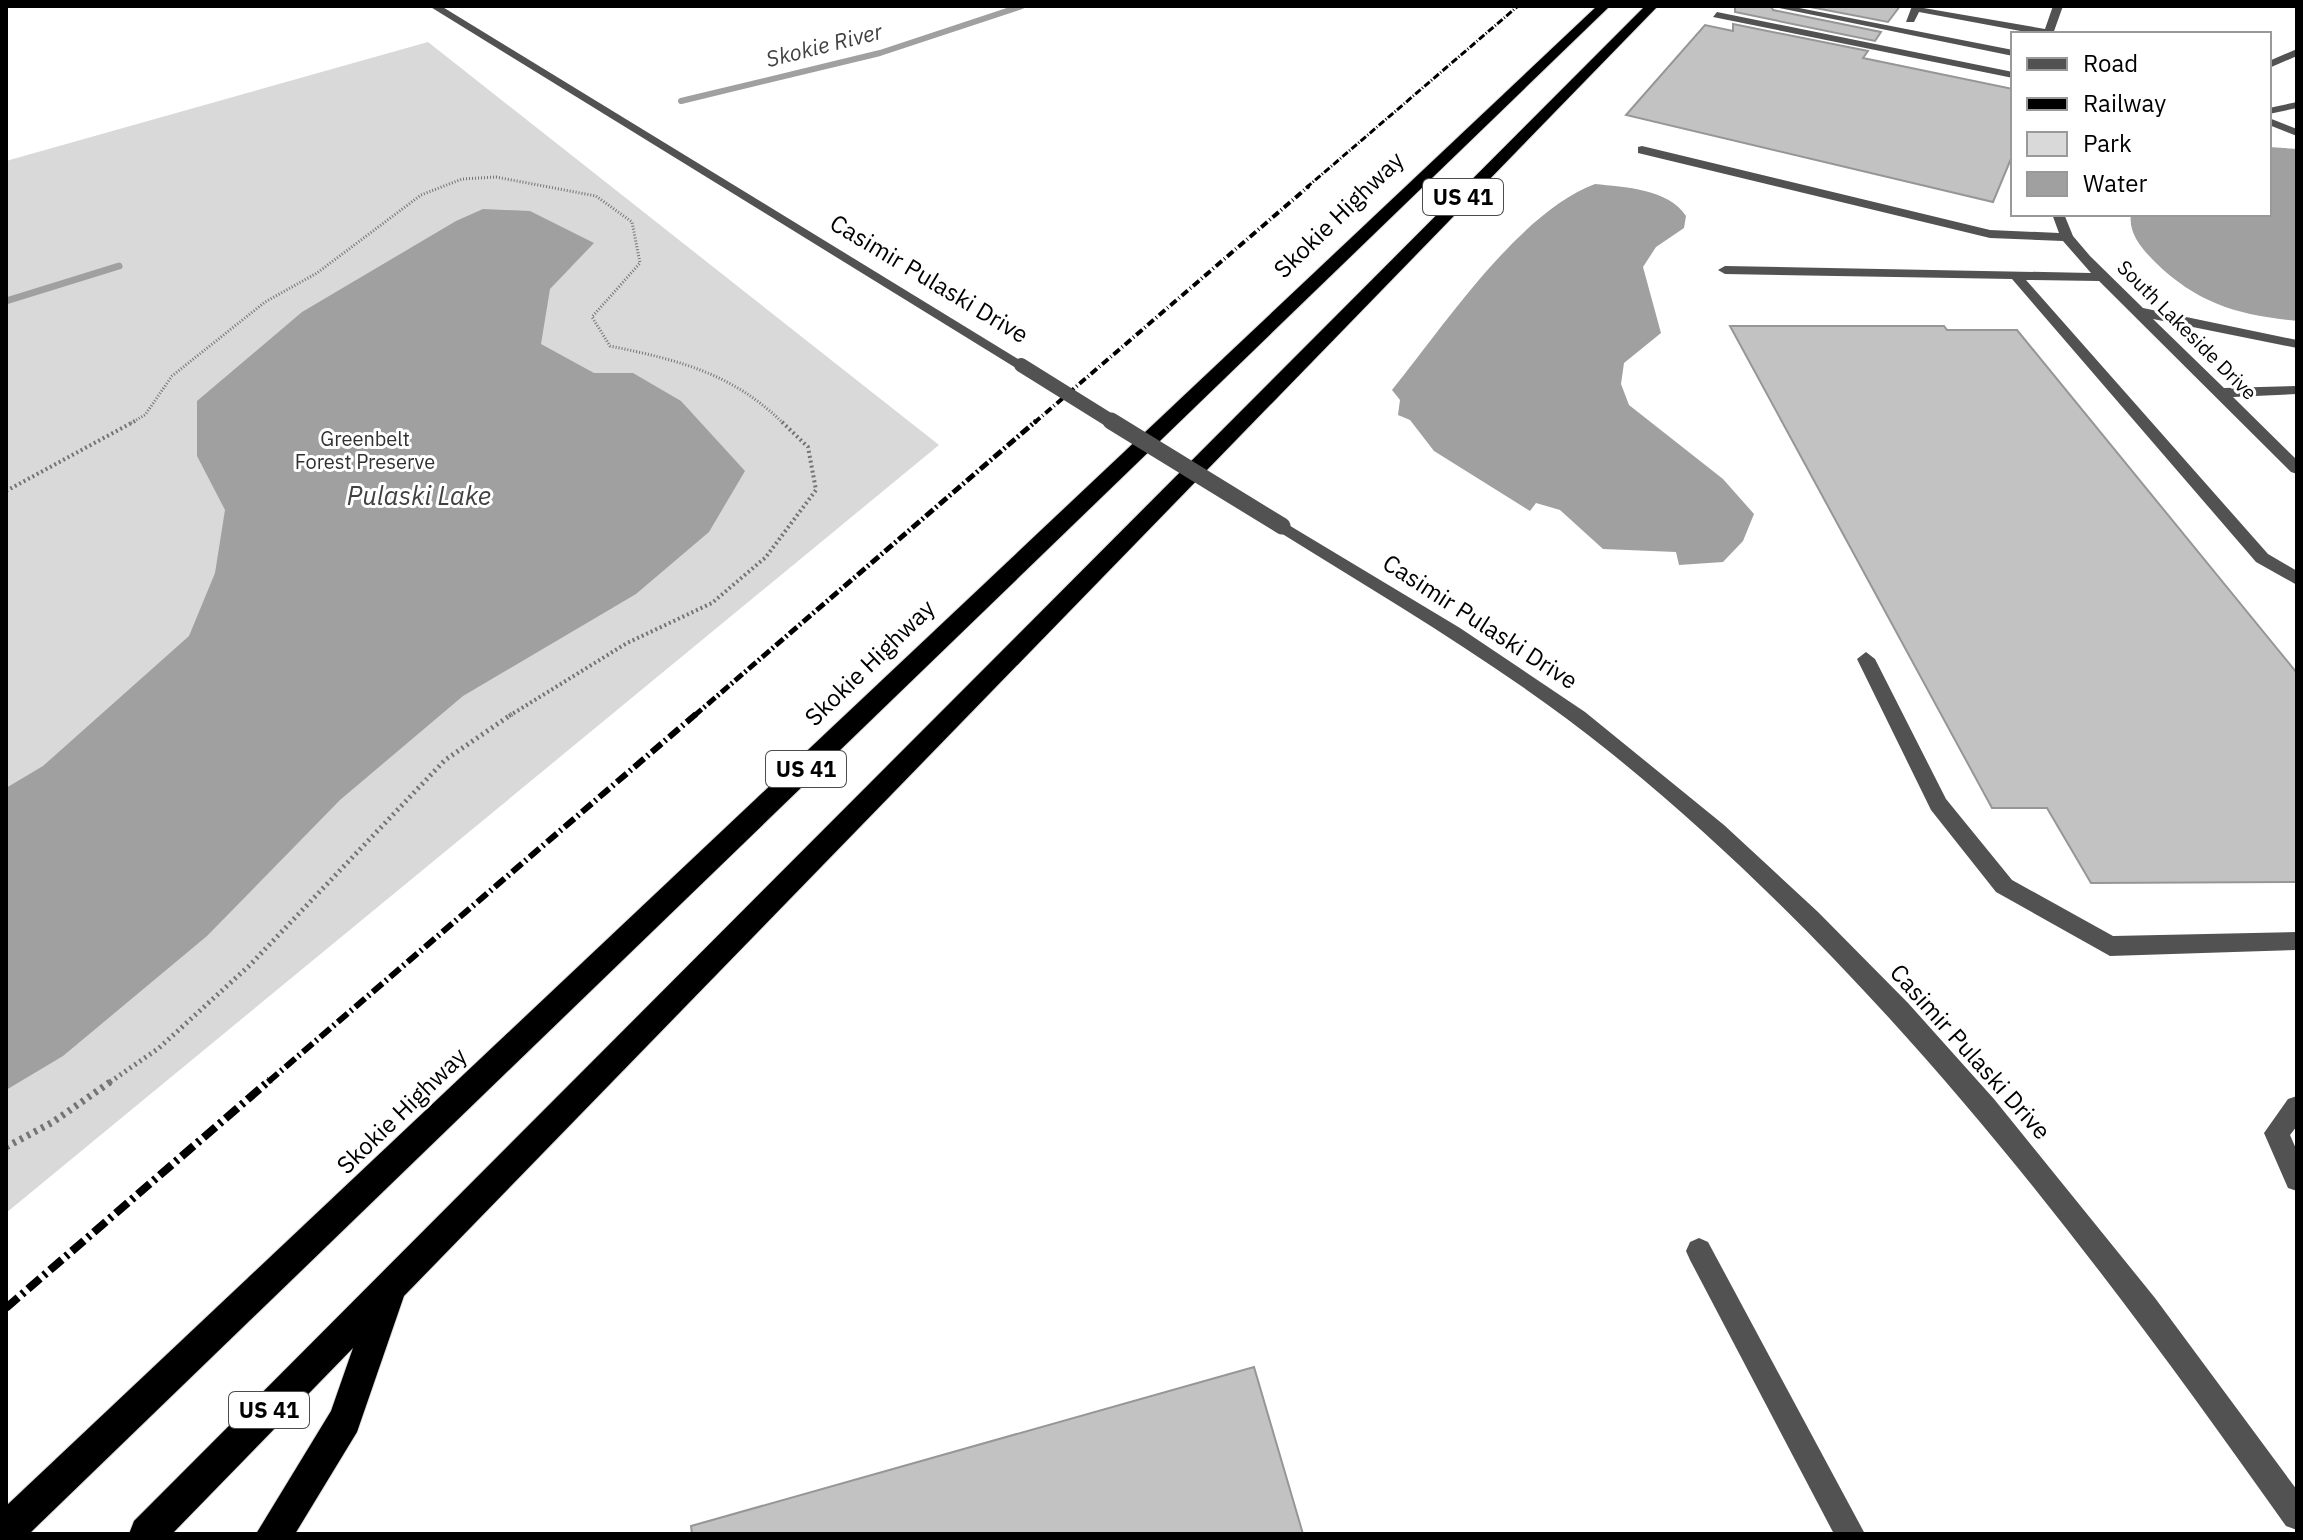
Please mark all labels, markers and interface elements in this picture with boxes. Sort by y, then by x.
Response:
water label: Skokie River [763,16,886,73]
legend [2011,32,2271,216]
text: Road [2083,47,2138,79]
text: Railway [2083,87,2166,119]
text: Park [2083,127,2132,159]
street label: Skokie Highway [1266,144,1410,285]
text: Water [2083,167,2147,199]
road number: US 41 [1423,179,1503,215]
street label: Casimir Pulaski Drive [824,206,1035,350]
street label: South Lakeside Drive [2111,254,2263,406]
park label: Greenbelt Forest Preserve [295,425,435,475]
water label: Pulaski Lake [347,478,491,512]
street label: Casimir Pulaski Drive [1377,546,1584,696]
street label: Skokie Highway [797,592,941,733]
road number: US 41 [766,751,846,787]
street label: Casimir Pulaski Drive [1883,957,2058,1146]
street label: Skokie Highway [329,1040,473,1181]
road number: US 41 [229,1392,309,1428]

